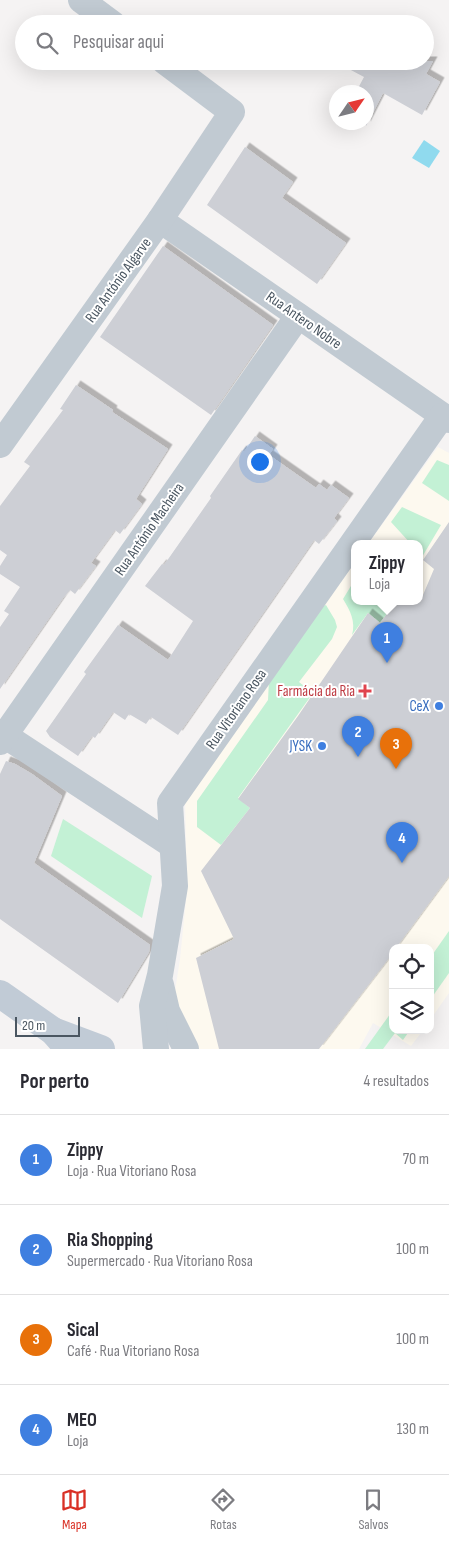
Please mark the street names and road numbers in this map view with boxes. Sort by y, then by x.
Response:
street label: Rua António Algarve [81,234,156,326]
street label: Rua Antero Nobre [262,287,345,353]
street label: Rua António Macheira [110,479,189,579]
street label: Rua Vitoriano Rosa [202,665,271,753]

